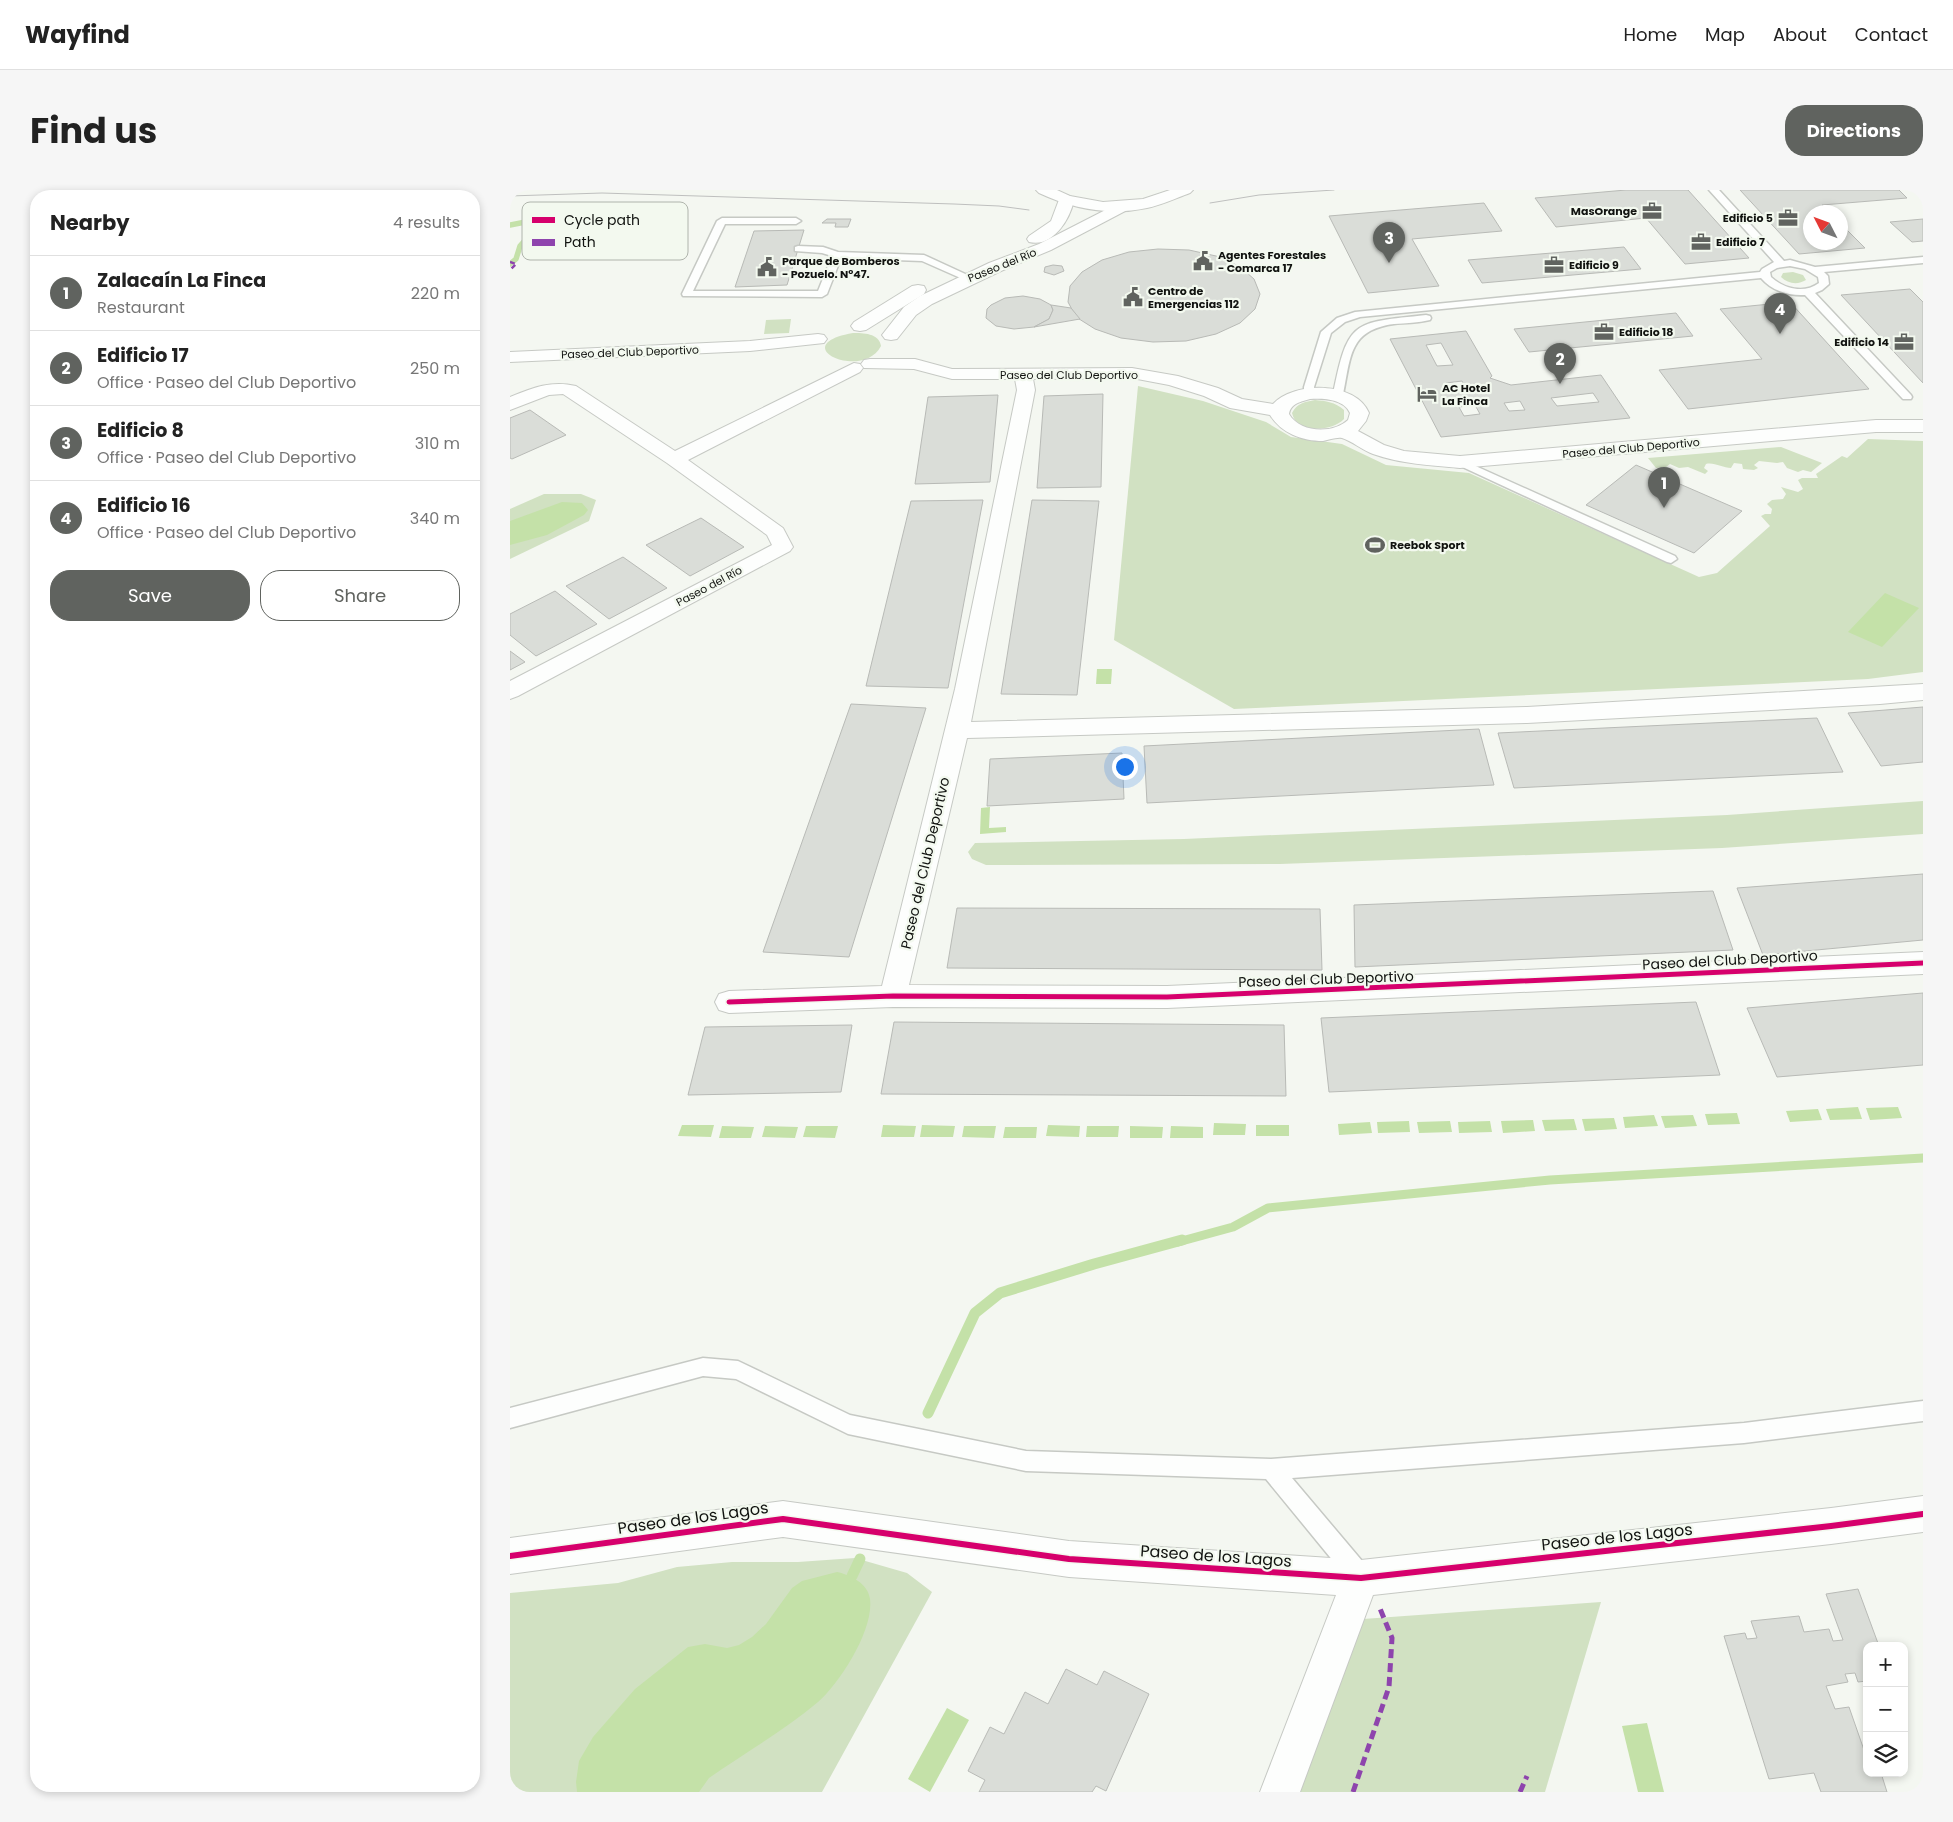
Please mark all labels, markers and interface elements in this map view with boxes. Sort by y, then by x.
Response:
text: Wayfind [25,18,130,51]
text: Home [1623,22,1677,47]
text: Map [1705,22,1745,47]
text: About [1773,22,1827,47]
text: Contact [1855,22,1928,47]
button: Directions [1785,105,1923,156]
text: Find us [30,106,157,155]
office icon: MasOrange [1641,200,1663,222]
legend [522,202,688,260]
place label: MasOrange [1571,203,1637,219]
north arrow [1803,205,1848,250]
office icon: Edificio 5 [1777,207,1799,229]
text: Nearby [50,208,130,237]
text: Cycle path [564,210,640,230]
place label: Edificio 5 [1723,210,1773,226]
text: 4 results [393,211,460,234]
pin: 3 [1373,222,1405,263]
office icon: Edificio 7 [1690,231,1712,253]
text: Path [564,232,596,252]
place label: Edificio 7 [1716,234,1765,250]
street label: Paseo del Río [965,244,1039,286]
place label: Agentes Forestales - Comarca 17 [1218,247,1326,276]
public building icon: Agentes Forestales - Comarca 17 [1192,250,1214,272]
place label: Parque de Bomberos - Pozuelo. Nº47. [782,253,900,282]
office icon: Edificio 9 [1543,254,1565,276]
public building icon: Parque de Bomberos - Pozuelo. Nº47. [756,256,778,278]
place label: Edificio 9 [1569,257,1619,273]
text: Zalacaín La Finca [97,267,266,294]
text: 1 [63,282,69,305]
text: 220 m [411,282,460,305]
place label: Centro de Emergencias 112 [1148,283,1239,312]
public building icon: Centro de Emergencias 112 [1122,286,1144,308]
pin: 4 [1764,293,1796,334]
text: Restaurant [97,296,185,319]
office icon: Edificio 18 [1593,321,1615,343]
place label: Edificio 18 [1619,324,1673,340]
office icon: Edificio 14 [1893,331,1915,353]
place label: Edificio 14 [1834,334,1890,350]
text: Edificio 17 [97,342,189,369]
street label: Paseo del Club Deportivo [561,342,699,362]
pin: 2 [1544,343,1576,384]
text: 2 [61,357,71,380]
text: 250 m [410,357,460,380]
street label: Paseo del Club Deportivo [1000,367,1138,383]
text: Office · Paseo del Club Deportivo [97,371,356,394]
place label: AC Hotel La Finca [1442,380,1490,409]
hotel icon: AC Hotel La Finca [1416,383,1438,405]
text: Edificio 8 [97,417,184,444]
text: 3 [61,432,71,455]
text: 310 m [415,432,460,455]
street label: Paseo del Club Deportivo [1562,434,1700,462]
text: Office · Paseo del Club Deportivo [97,446,356,469]
pin: 1 [1648,467,1680,508]
text: Edificio 16 [97,492,191,519]
text: 4 [61,507,71,530]
text: 340 m [410,507,460,530]
text: Office · Paseo del Club Deportivo [97,521,356,544]
sports icon: Reebok Sport [1364,534,1386,556]
place label: Reebok Sport [1390,537,1465,553]
street label: Paseo del Río [673,562,745,610]
button: Save [50,570,250,621]
button: Share [260,570,460,621]
your location [1112,754,1138,780]
street label: Paseo del Club Deportivo [896,775,954,951]
street label: Paseo del Club Deportivo [1642,945,1818,975]
street label: Paseo del Club Deportivo [1238,966,1414,992]
street label: Paseo de los Lagos [616,1496,770,1540]
street label: Paseo de los Lagos [1540,1518,1694,1556]
street label: Paseo de los Lagos [1139,1539,1293,1573]
map controls [1863,1642,1908,1777]
button: + [1863,1642,1908,1687]
button: − [1863,1687,1908,1732]
button: layers [1863,1732,1908,1777]

